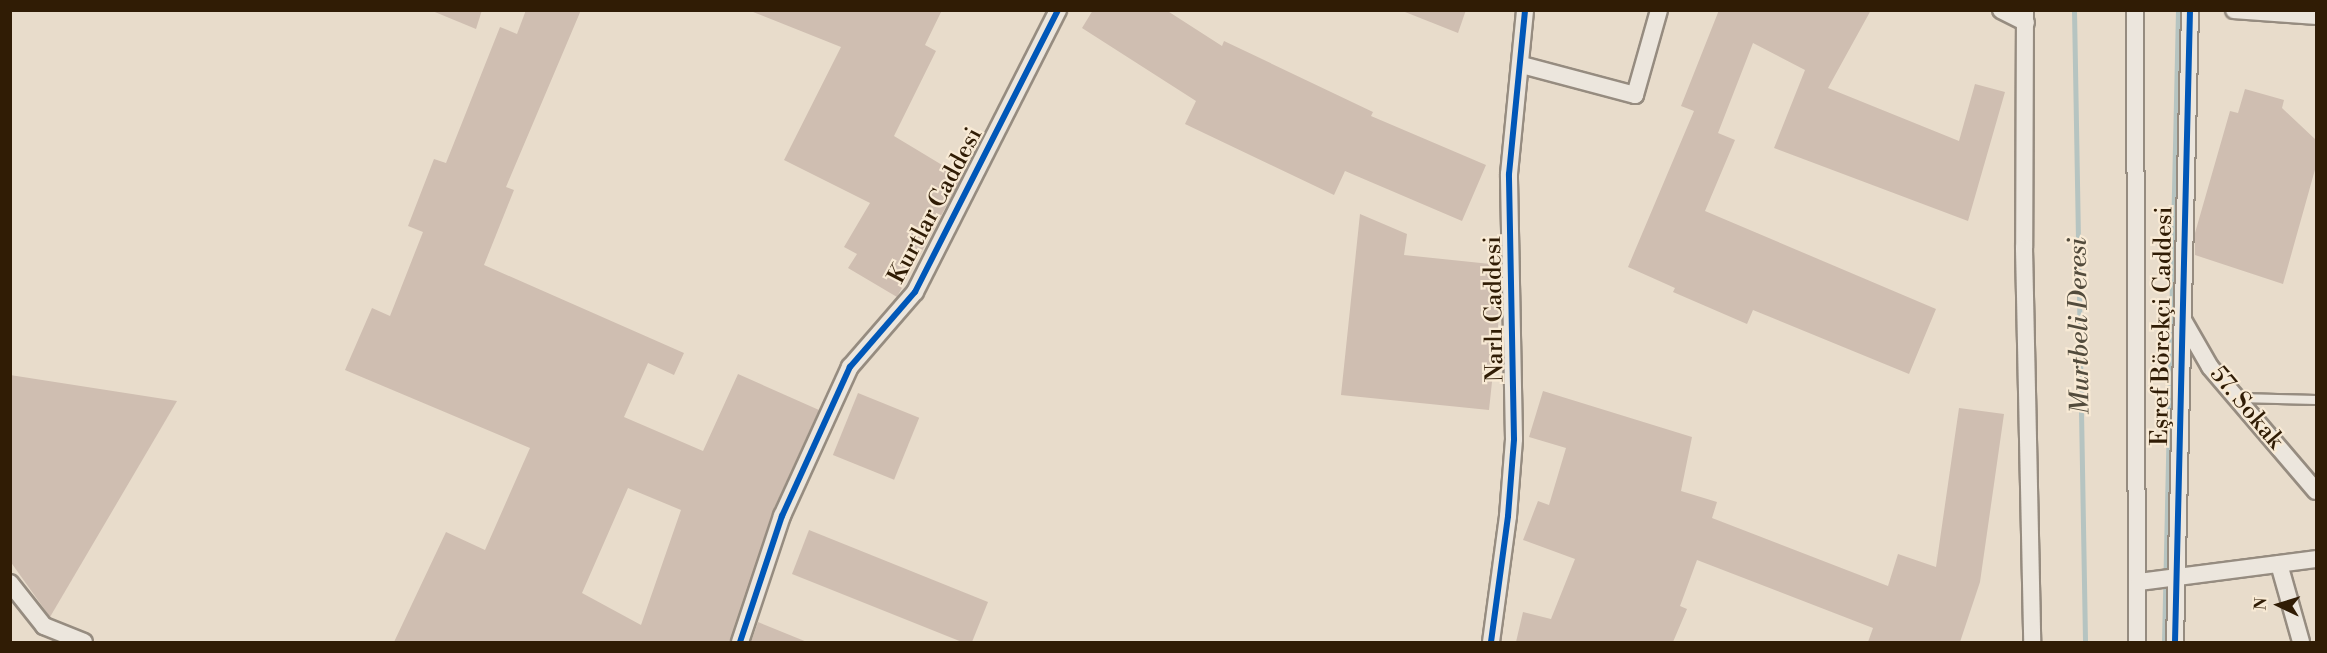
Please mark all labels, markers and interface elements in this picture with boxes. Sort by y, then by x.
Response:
street label: Kurtlar Caddesi [883,123,989,289]
street label: Eşref Börekçi Caddesi [2147,206,2179,446]
street label: Narlı Caddesi [1479,236,1511,382]
water label: Murtbeli Deresi [2063,237,2097,415]
street label: 57. Sokak [2203,361,2289,455]
north arrow [2249,575,2309,635]
text: N [2251,597,2271,611]

